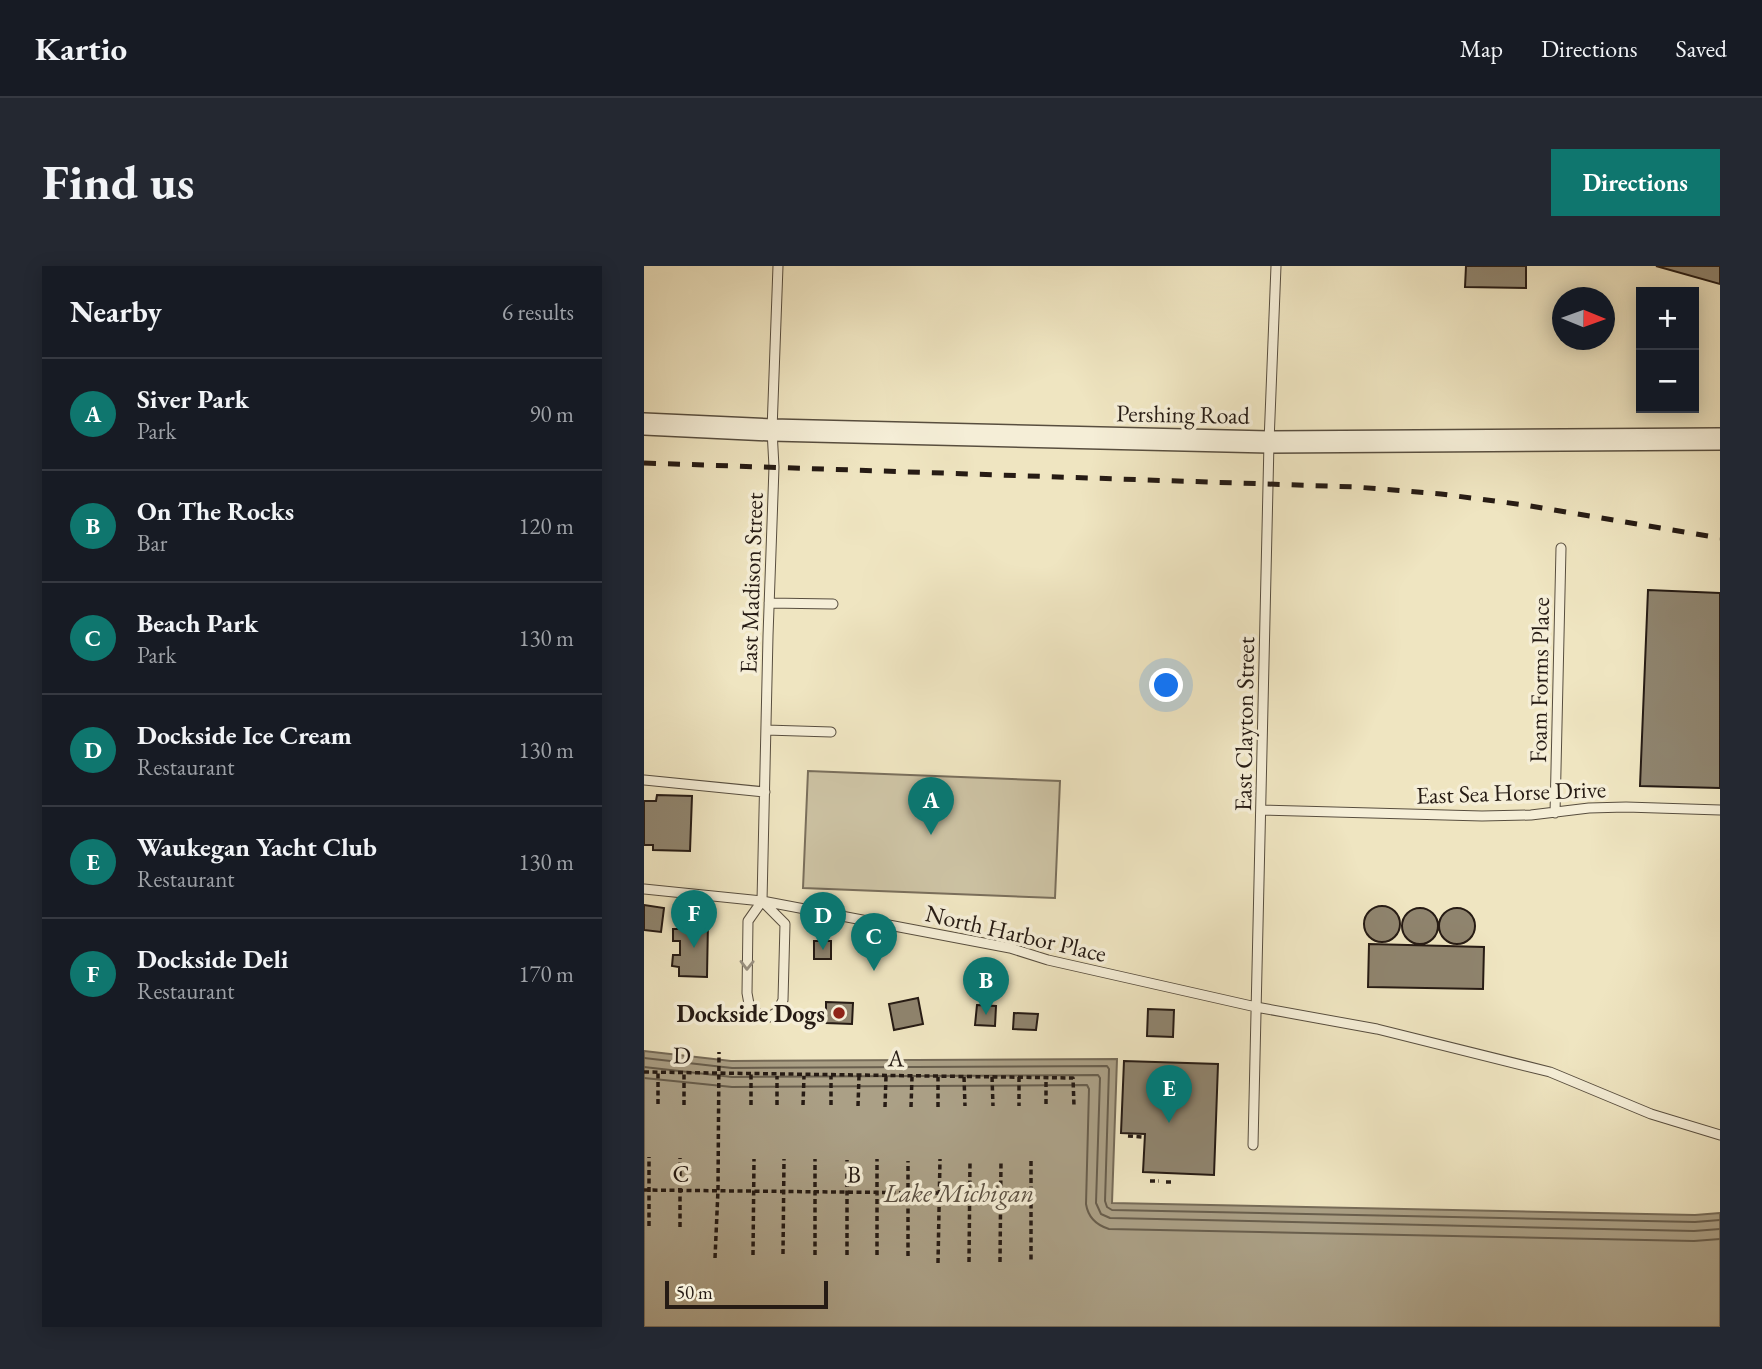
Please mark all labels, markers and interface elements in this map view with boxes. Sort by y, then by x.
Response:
text: Kartio [35,27,127,70]
text: Map [1460,33,1503,64]
text: Directions [1541,33,1638,64]
text: Saved [1676,33,1727,64]
button: Directions [1551,149,1720,216]
text: Find us [42,150,194,214]
north arrow [1552,287,1615,350]
map controls [1636,287,1699,413]
button: + [1636,287,1699,350]
text: Nearby [70,292,162,331]
text: 6 results [502,297,574,327]
button: − [1636,350,1699,413]
text: Siver Park [137,382,249,416]
street label: Pershing Road [1116,397,1251,431]
text: A [85,399,101,429]
text: 90 m [529,399,574,429]
text: Park [137,416,176,446]
street label: East Madison Street [732,491,770,674]
text: On The Rocks [137,494,294,528]
text: B [86,511,100,541]
text: 120 m [518,511,574,541]
text: Bar [137,528,167,558]
street label: Foam Forms Place [1522,597,1556,763]
text: Beach Park [137,606,258,640]
text: C [85,623,101,653]
text: 130 m [518,623,574,653]
street label: East Clayton Street [1227,636,1261,812]
text: Park [137,640,176,670]
your location [1149,668,1183,702]
text: Dockside Ice Cream [137,718,352,752]
text: D [84,735,102,765]
text: 130 m [518,735,574,765]
text: Restaurant [137,752,235,782]
street label: East Sea Horse Drive [1416,773,1606,811]
pin: A [908,777,954,835]
text: Waukegan Yacht Club [137,830,377,864]
text: E [86,847,100,877]
text: 130 m [518,847,574,877]
text: Restaurant [137,864,235,894]
pin: F [671,890,717,948]
pin: D [800,892,846,950]
street label: North Harbor Place [922,897,1110,969]
pin: C [851,913,897,971]
text: Dockside Deli [137,942,289,976]
pin: B [963,957,1009,1015]
text: F [87,959,99,989]
text: 170 m [518,959,574,989]
one-way arrow [740,960,755,971]
text: Restaurant [137,976,235,1006]
place label: Dockside Dogs [676,998,825,1030]
marker: Dockside Dogs [831,1005,847,1021]
street label: D [673,1039,691,1071]
street label: A [886,1042,905,1074]
pin: E [1146,1065,1192,1123]
street label: C [672,1158,690,1189]
street label: B [847,1158,861,1190]
water label: Lake Michigan [883,1176,1034,1210]
scale bar [665,1278,828,1310]
text: 50 m [676,1280,713,1305]

